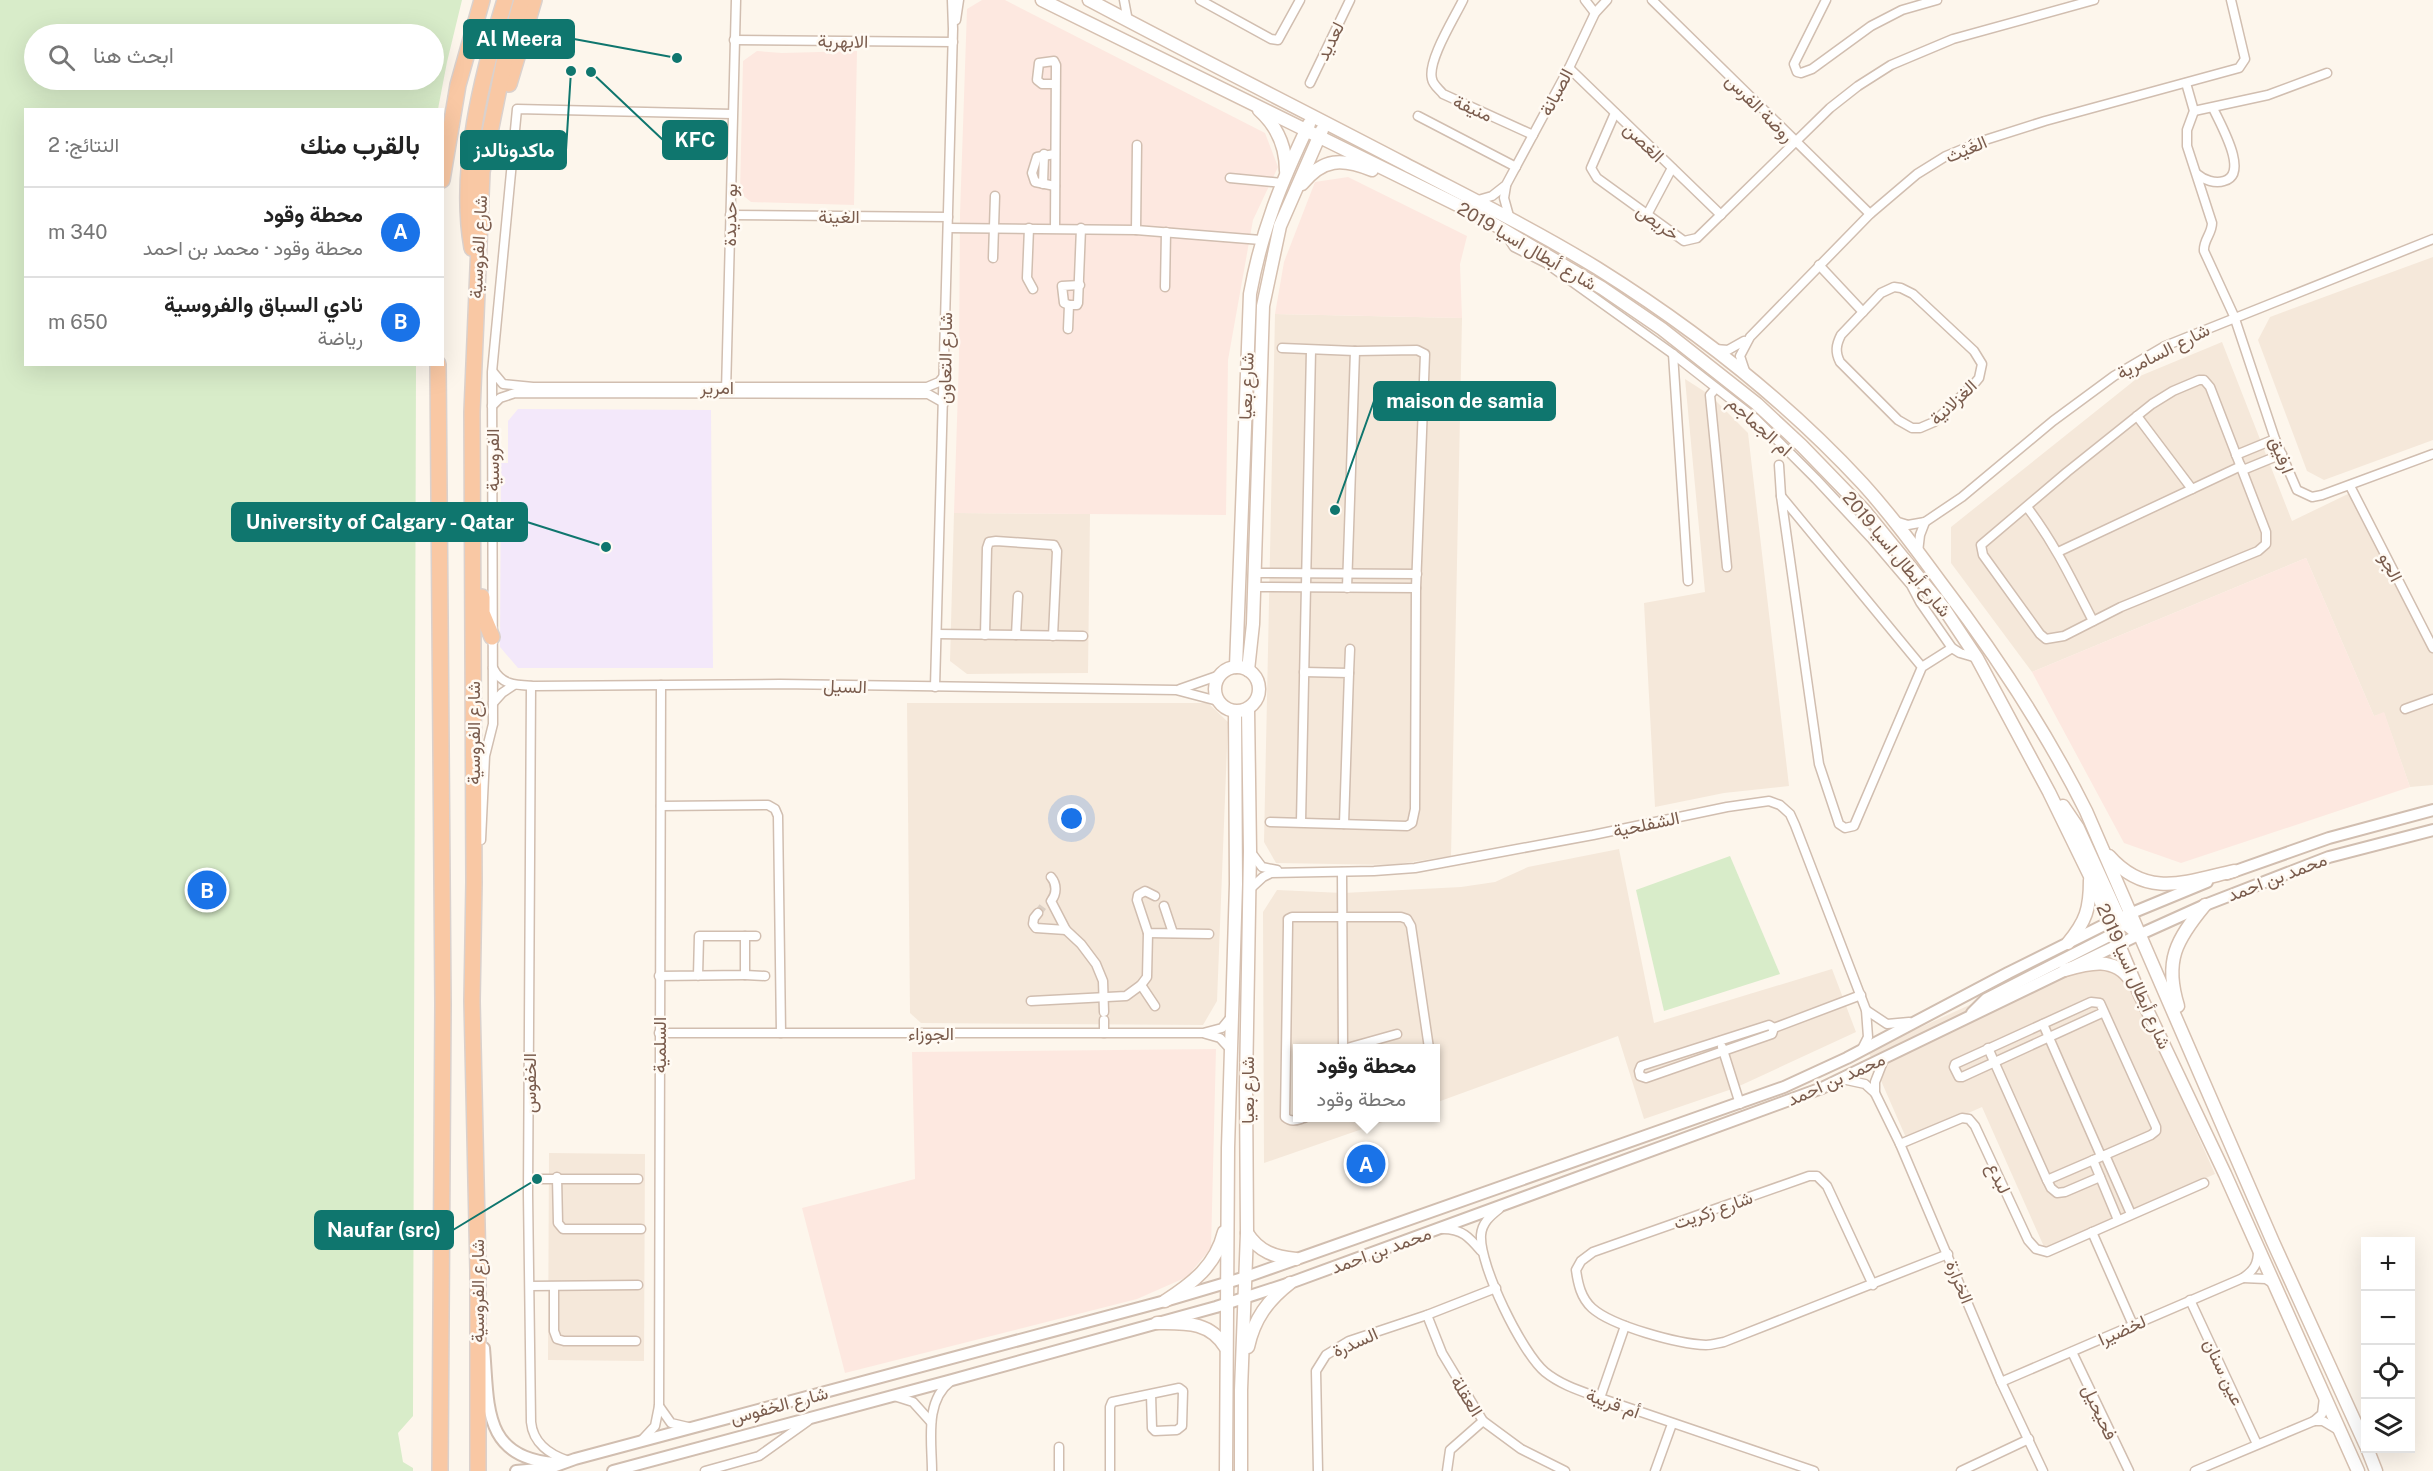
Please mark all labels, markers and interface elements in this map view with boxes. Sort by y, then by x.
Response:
street label: لعديد [1312,18,1348,64]
callout: Al Meera [464,20,574,58]
search box [24,24,444,90]
text: Al Meera [476,27,562,51]
street label: الابهرية [818,30,868,53]
icon: search [45,41,78,74]
text: ابحث هنا [93,42,174,68]
street label: الصبانة [1535,65,1577,119]
street label: روضة الفرس [1721,70,1798,147]
street label: منيفة [1450,90,1496,126]
street label: الغصن [1619,118,1669,167]
callout: KFC [663,121,727,159]
text: KFC [675,128,715,152]
text: بالقرب منك [300,129,420,160]
callout: ماكدونالدز [461,131,566,169]
street label: الغَيْث [1942,131,1990,167]
text: النتائج: 2 [48,133,119,157]
text: ماكدونالدز [472,138,555,163]
street label: بو حديدة [719,183,742,247]
street label: شارع الفروسية [465,195,493,299]
street label: شارع أبطال اسيا 2019 [1453,198,1600,296]
street label: خريص [1632,200,1683,245]
text: محطة وقود [263,201,363,227]
street label: الغينة [818,206,860,227]
text: 340 m [48,220,108,244]
text: A [393,220,408,244]
text: محطة وقود · محمد بن احمد [143,236,363,260]
text: نادي السباق والفروسية [164,291,363,317]
text: 650 m [48,310,108,334]
text: B [394,310,407,334]
street label: شارع التعاون [934,312,958,404]
street label: شارع السامرية [2113,319,2214,385]
text: رياضة [318,326,363,350]
street label: شارع بعيا [1234,352,1260,420]
street label: الغزلانية [1925,375,1982,430]
street label: امرير [699,377,734,399]
callout: maison de samia [1374,382,1555,420]
text: maison de samia [1386,389,1544,413]
street label: ام الجماجم [1722,392,1797,462]
street label: الفروسية [482,428,504,492]
street label: ارفيق [2264,434,2299,477]
street label: شارع أبطال اسيا 2019 [1837,487,1956,622]
callout: University of Calgary - Qatar [232,503,527,541]
text: University of Calgary - Qatar [246,510,514,534]
street label: الجو [2374,549,2407,585]
street label: السيل [823,675,867,698]
street label: شارع الفروسية [463,681,486,785]
your location [1057,804,1086,833]
street label: الشفلحية [1611,807,1681,841]
street label: محمد بن احمد [2224,848,2330,907]
pin: B [188,868,226,912]
street label: شارع أبطال اسيا 2019 [2091,900,2176,1053]
street label: السلمية [649,1017,670,1073]
street label: الجوزاء [908,1023,954,1045]
popup [1293,1044,1440,1122]
street label: محمد بن احمد [1784,1048,1889,1111]
text: محطة وقود [1317,1052,1416,1078]
street label: الخفوس [519,1053,541,1113]
street label: شارع بعيا [1237,1056,1260,1124]
text: محطة وقود [1317,1087,1406,1111]
pin: A [1346,1142,1386,1186]
street label: لبدع [1981,1159,2015,1198]
street label: شارع زكريت [1671,1187,1756,1235]
callout: Naufar (src) [315,1211,453,1249]
text: Naufar (src) [327,1218,441,1242]
street label: محمد بن احمد [1328,1222,1434,1279]
map controls [2361,1237,2415,1453]
button: + [2361,1237,2415,1291]
street label: شارع الفروسية [467,1239,490,1343]
street label: الخرارة [1941,1257,1978,1307]
button: − [2361,1291,2415,1345]
street label: لخضيرا [2095,1310,2150,1351]
street label: السدرة [1329,1323,1381,1362]
street label: عين سنان [2199,1335,2249,1409]
button: locate [2361,1345,2415,1399]
street label: العقلة [1447,1372,1487,1420]
street label: فحيحيل [2077,1381,2122,1443]
street label: شارع الخفوس [728,1382,831,1430]
street label: أم قريبة [1583,1384,1643,1424]
button: layers [2361,1399,2415,1453]

